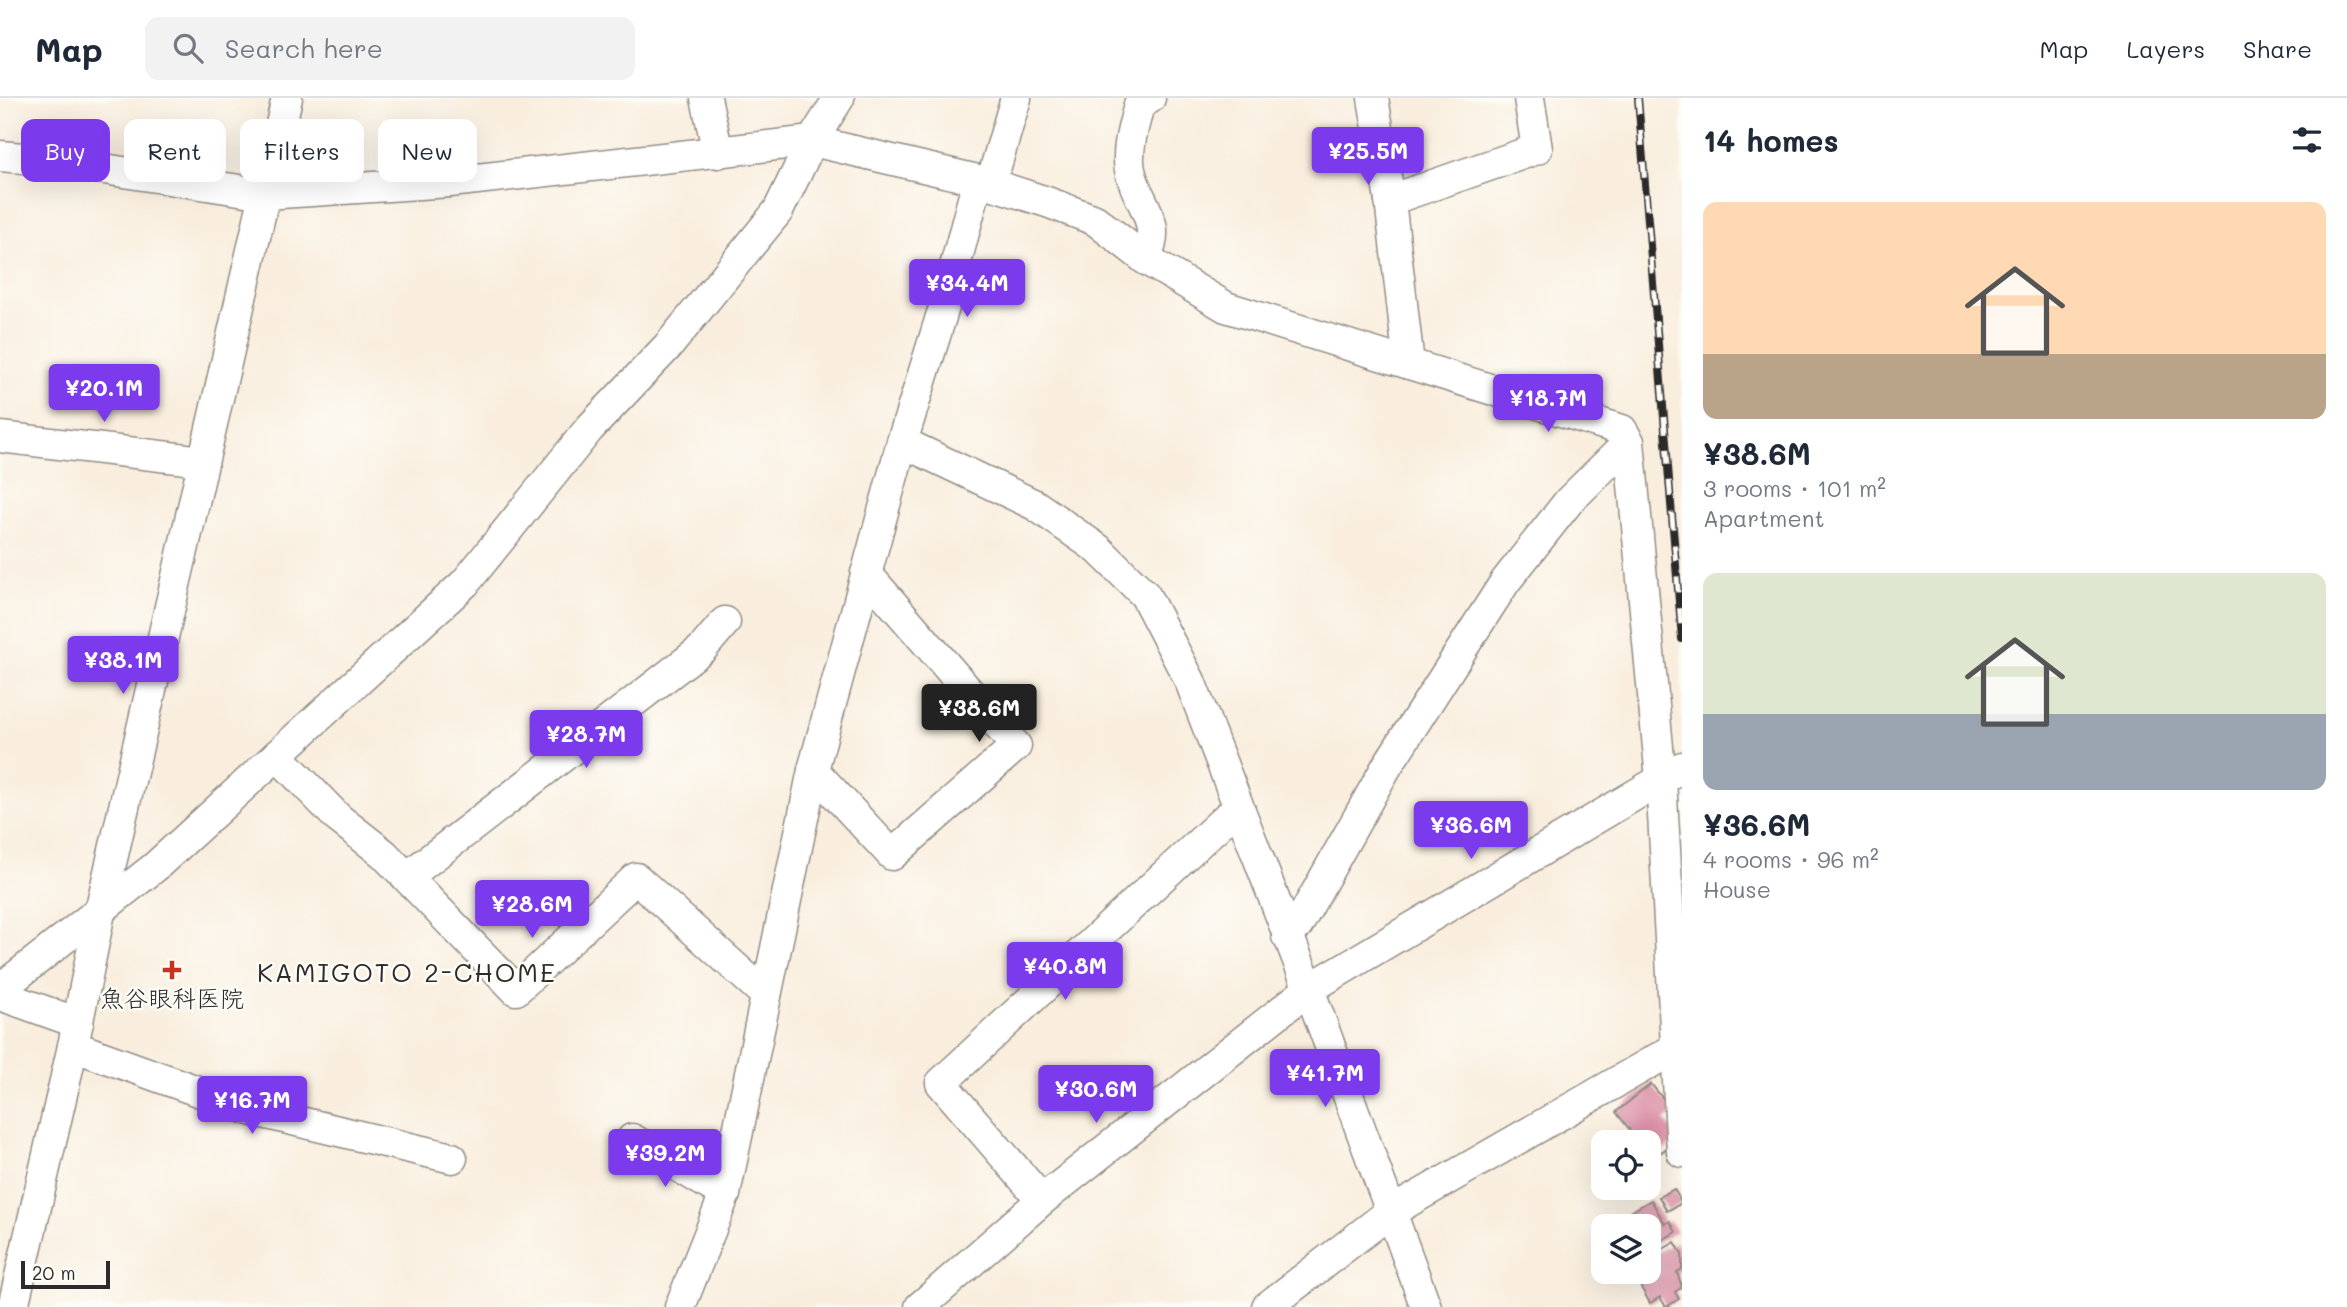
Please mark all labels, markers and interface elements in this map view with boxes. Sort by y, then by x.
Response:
search box [145,17,635,80]
text: Map [35,27,103,70]
icon: search [169,29,207,67]
text: Search here [225,31,383,65]
text: Map [2040,33,2088,64]
text: Layers [2126,33,2205,64]
text: Share [2243,33,2312,64]
chip: Buy [21,119,110,182]
chip: Rent [124,119,226,182]
chip: Filters [240,119,364,182]
chip: New [378,119,477,182]
text: 14 homes [1703,120,1839,160]
icon: filters [2288,121,2326,159]
pin: ¥25.5M [1311,127,1425,187]
text: ¥25.5M [1328,135,1408,165]
icon: home [1952,248,2078,374]
pin: ¥34.4M [910,260,1024,319]
text: ¥34.4M [925,267,1009,297]
pin: ¥20.1M [47,364,161,424]
text: ¥20.1M [65,372,143,402]
pin: ¥18.7M [1491,374,1605,434]
text: ¥18.7M [1509,382,1587,412]
text: ¥38.6M [1703,433,1811,473]
text: 3 rooms · 101 m² [1703,473,1886,503]
text: Apartment [1703,503,1825,533]
icon: home [1952,619,2078,745]
pin: ¥38.1M [66,636,180,696]
text: ¥38.1M [83,644,163,674]
pin: ¥38.6M [922,684,1036,744]
text: ¥38.6M [938,692,1020,722]
pin: ¥28.7M [529,710,643,770]
text: ¥28.7M [546,718,626,748]
pin: ¥36.6M [1414,802,1528,861]
text: ¥36.6M [1703,804,1810,844]
text: ¥36.6M [1430,809,1512,839]
text: 4 rooms · 96 m² [1703,844,1879,874]
text: House [1703,874,1771,904]
pin: ¥28.6M [475,880,589,940]
text: ¥28.6M [491,888,573,918]
pin: ¥40.8M [1008,942,1122,1002]
text: ¥40.8M [1023,950,1107,980]
district label: KAMIGOTO 2-CHOME [257,955,557,989]
marker: 魚谷眼科医院 [162,960,182,980]
place label: 魚谷眼科医院 [100,982,244,1013]
pin: ¥41.7M [1268,1049,1382,1109]
text: ¥41.7M [1286,1057,1364,1087]
pin: ¥30.6M [1039,1066,1153,1125]
text: ¥30.6M [1054,1073,1138,1103]
pin: ¥16.7M [195,1076,309,1136]
text: ¥16.7M [213,1084,291,1114]
pin: ¥39.2M [608,1130,722,1189]
map controls [1591,1130,1661,1284]
button: locate [1591,1130,1661,1200]
text: ¥39.2M [624,1137,706,1167]
button: layers [1591,1214,1661,1284]
scale bar [21,1258,110,1290]
text: 20 m [32,1260,76,1285]

